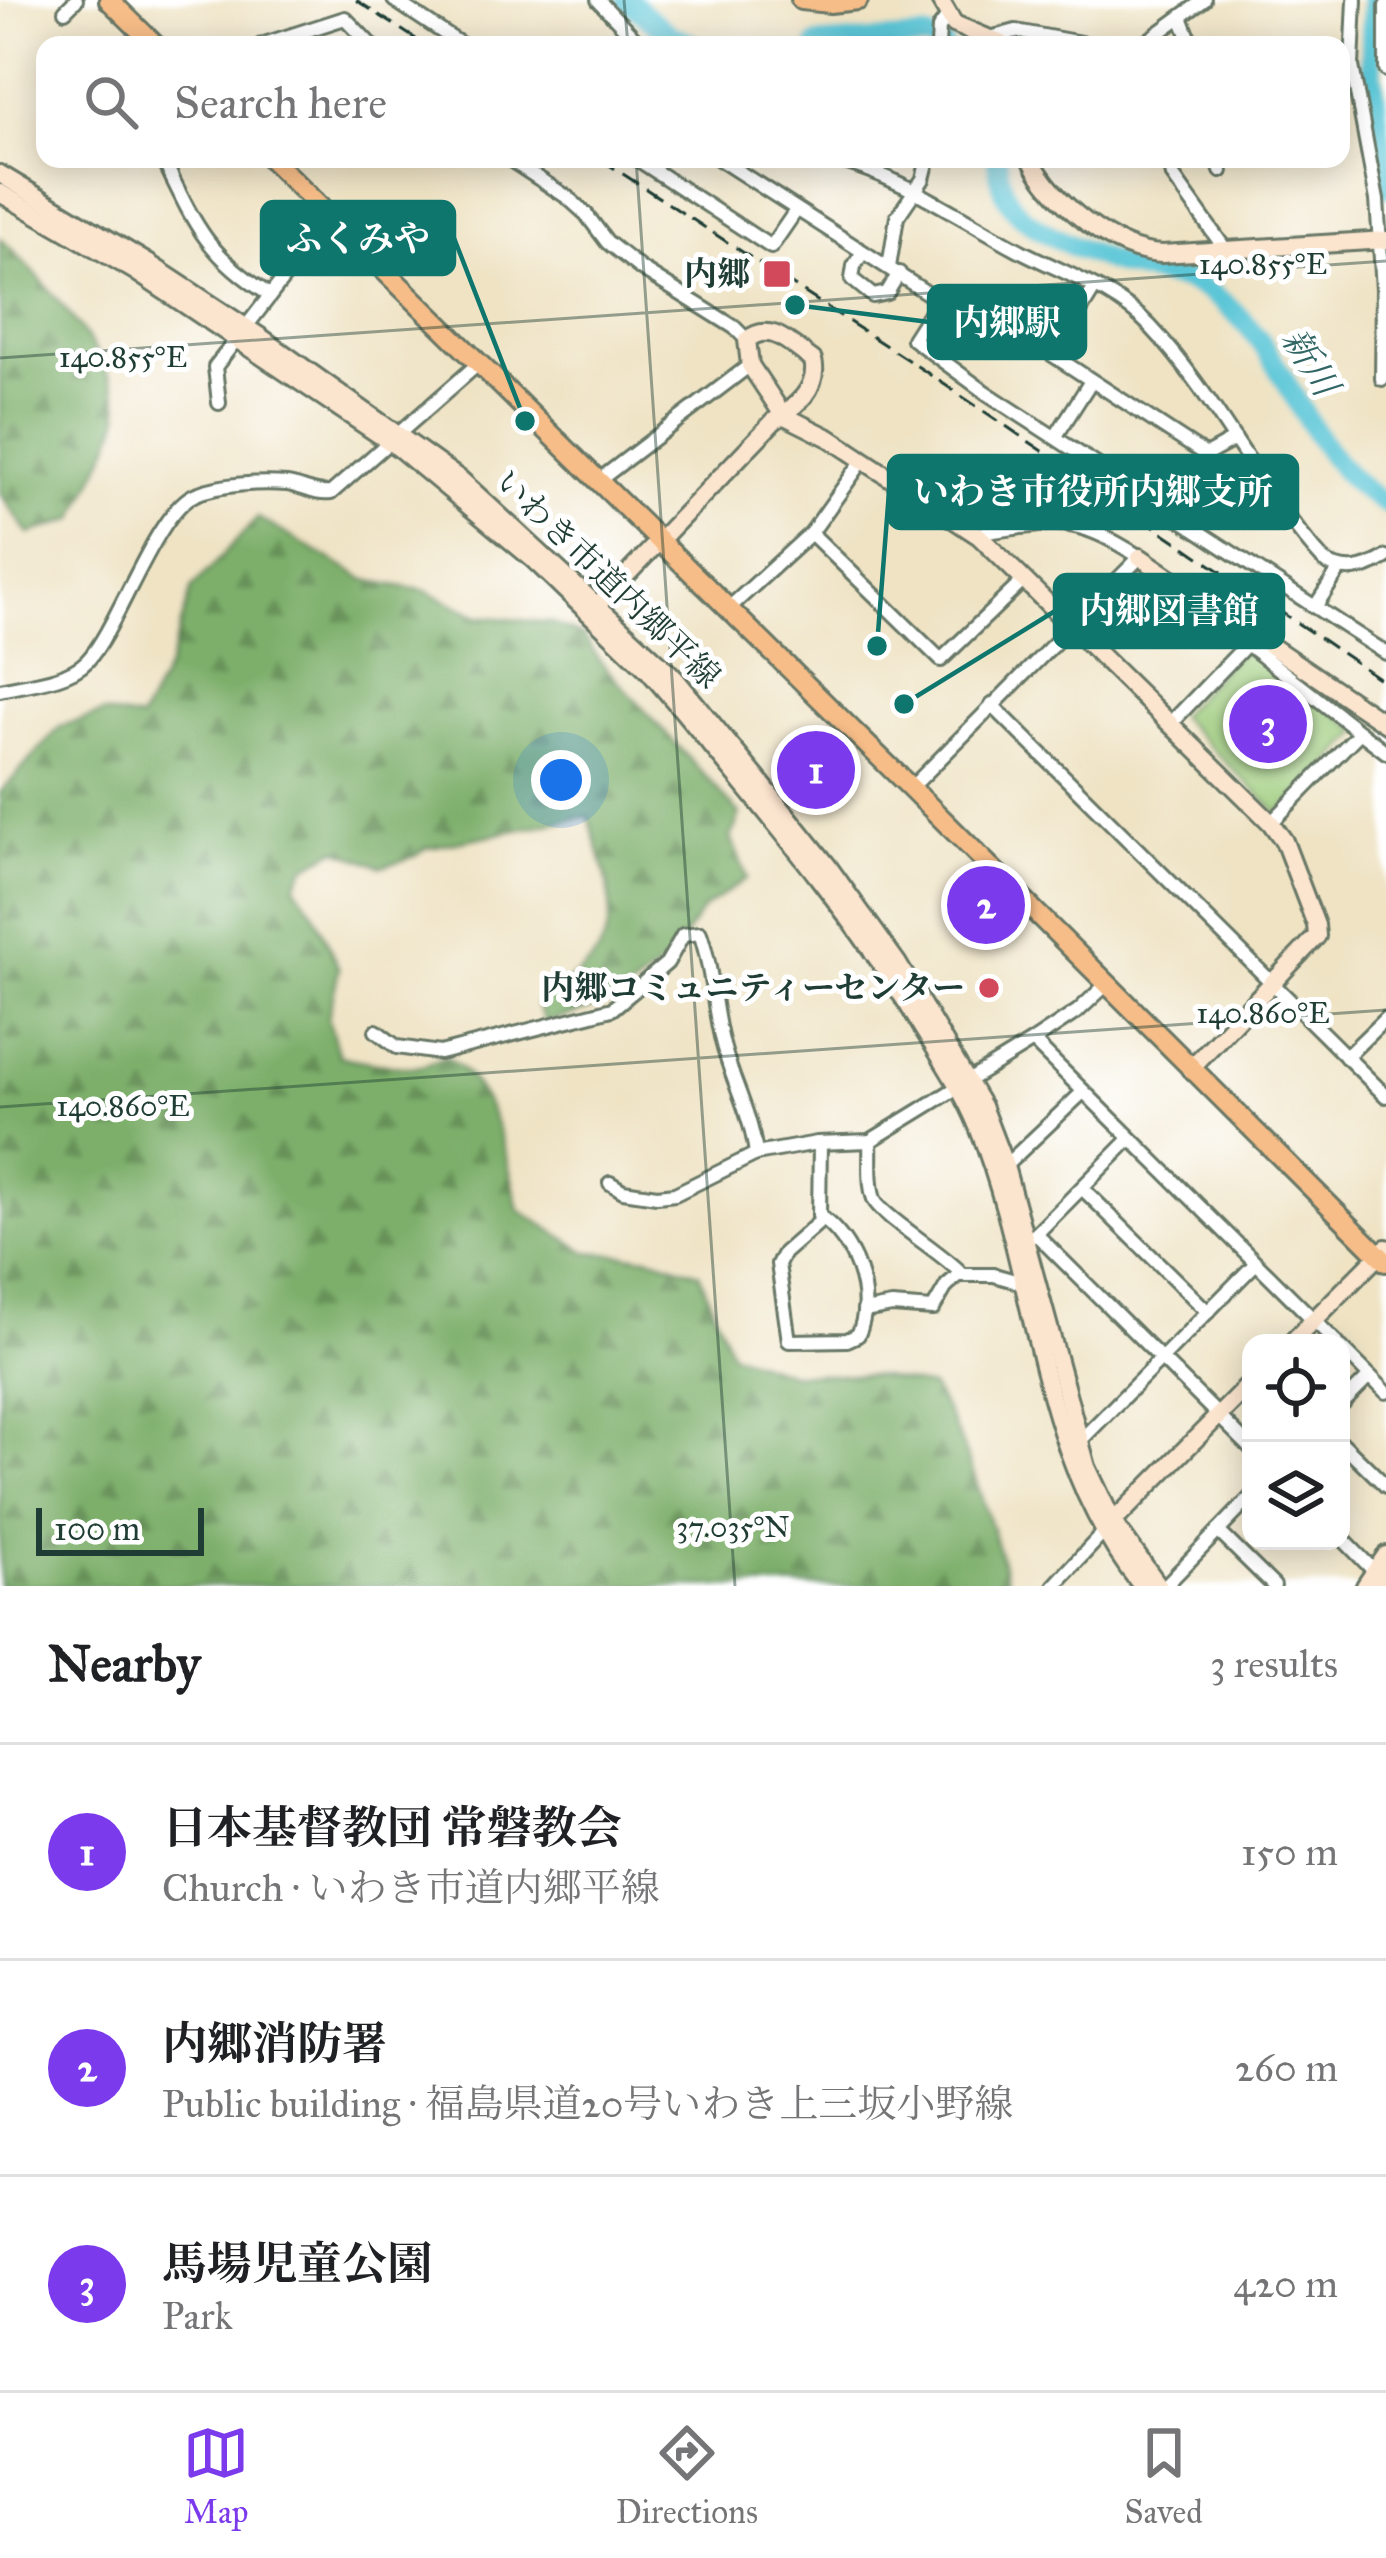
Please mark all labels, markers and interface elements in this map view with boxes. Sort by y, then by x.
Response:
search box [36,36,1350,168]
icon: search [78,69,144,135]
text: Search here [174,75,387,130]
callout: ふくみや [262,202,454,274]
text: ふくみや [286,217,430,261]
text: 140.855°E [1199,246,1327,282]
place label: 内郷 [684,254,750,294]
marker: 内郷 [761,258,793,290]
callout: 内郷駅 [929,286,1085,358]
text: 内郷駅 [953,301,1061,345]
water label: 新川 [1272,320,1350,408]
text: 140.855°E [59,339,187,375]
callout: いわき市役所内郷支所 [889,456,1297,528]
street label: いわき市道内郷平線 [487,461,729,697]
text: いわき市役所内郷支所 [913,470,1273,514]
callout: 内郷図書館 [1055,575,1283,647]
text: 内郷図書館 [1079,589,1259,633]
pin: 3 [1229,679,1307,769]
pin: 1 [777,725,855,815]
your location [531,750,591,810]
pin: 2 [947,860,1025,950]
place label: 内郷コミュニティーセンター [541,968,965,1008]
marker: 内郷コミュニティーセンター [976,975,1002,1001]
text: 140.860°E [1196,995,1330,1031]
text: 140.860°E [56,1088,190,1124]
map controls [1242,1334,1350,1550]
button: locate [1242,1334,1350,1442]
button: layers [1242,1442,1350,1550]
scale bar [36,1502,204,1555]
text: 100 m [54,1509,140,1549]
text: 37.035°N [676,1509,790,1545]
text: Nearby [48,1633,200,1695]
text: 3 results [1210,1640,1338,1688]
text: 日本基督教団 常磐教会 [162,1800,622,1855]
text: 1 [79,1828,95,1876]
text: 150 m [1241,1828,1338,1876]
text: Church · いわき市道内郷平線 [162,1864,660,1912]
text: 内郷消防署 [162,2016,387,2071]
text: 2 [77,2044,97,2092]
text: 260 m [1235,2044,1338,2092]
text: Public building · 福島県道20号いわき上三坂小野線 [162,2080,1013,2128]
text: 馬場児童公園 [162,2236,432,2291]
text: 3 [79,2260,95,2308]
text: 420 m [1233,2260,1338,2308]
text: Park [162,2292,233,2340]
tab: Map [183,2420,249,2532]
tab: Directions [616,2420,758,2532]
tab: Saved [1124,2420,1203,2532]

